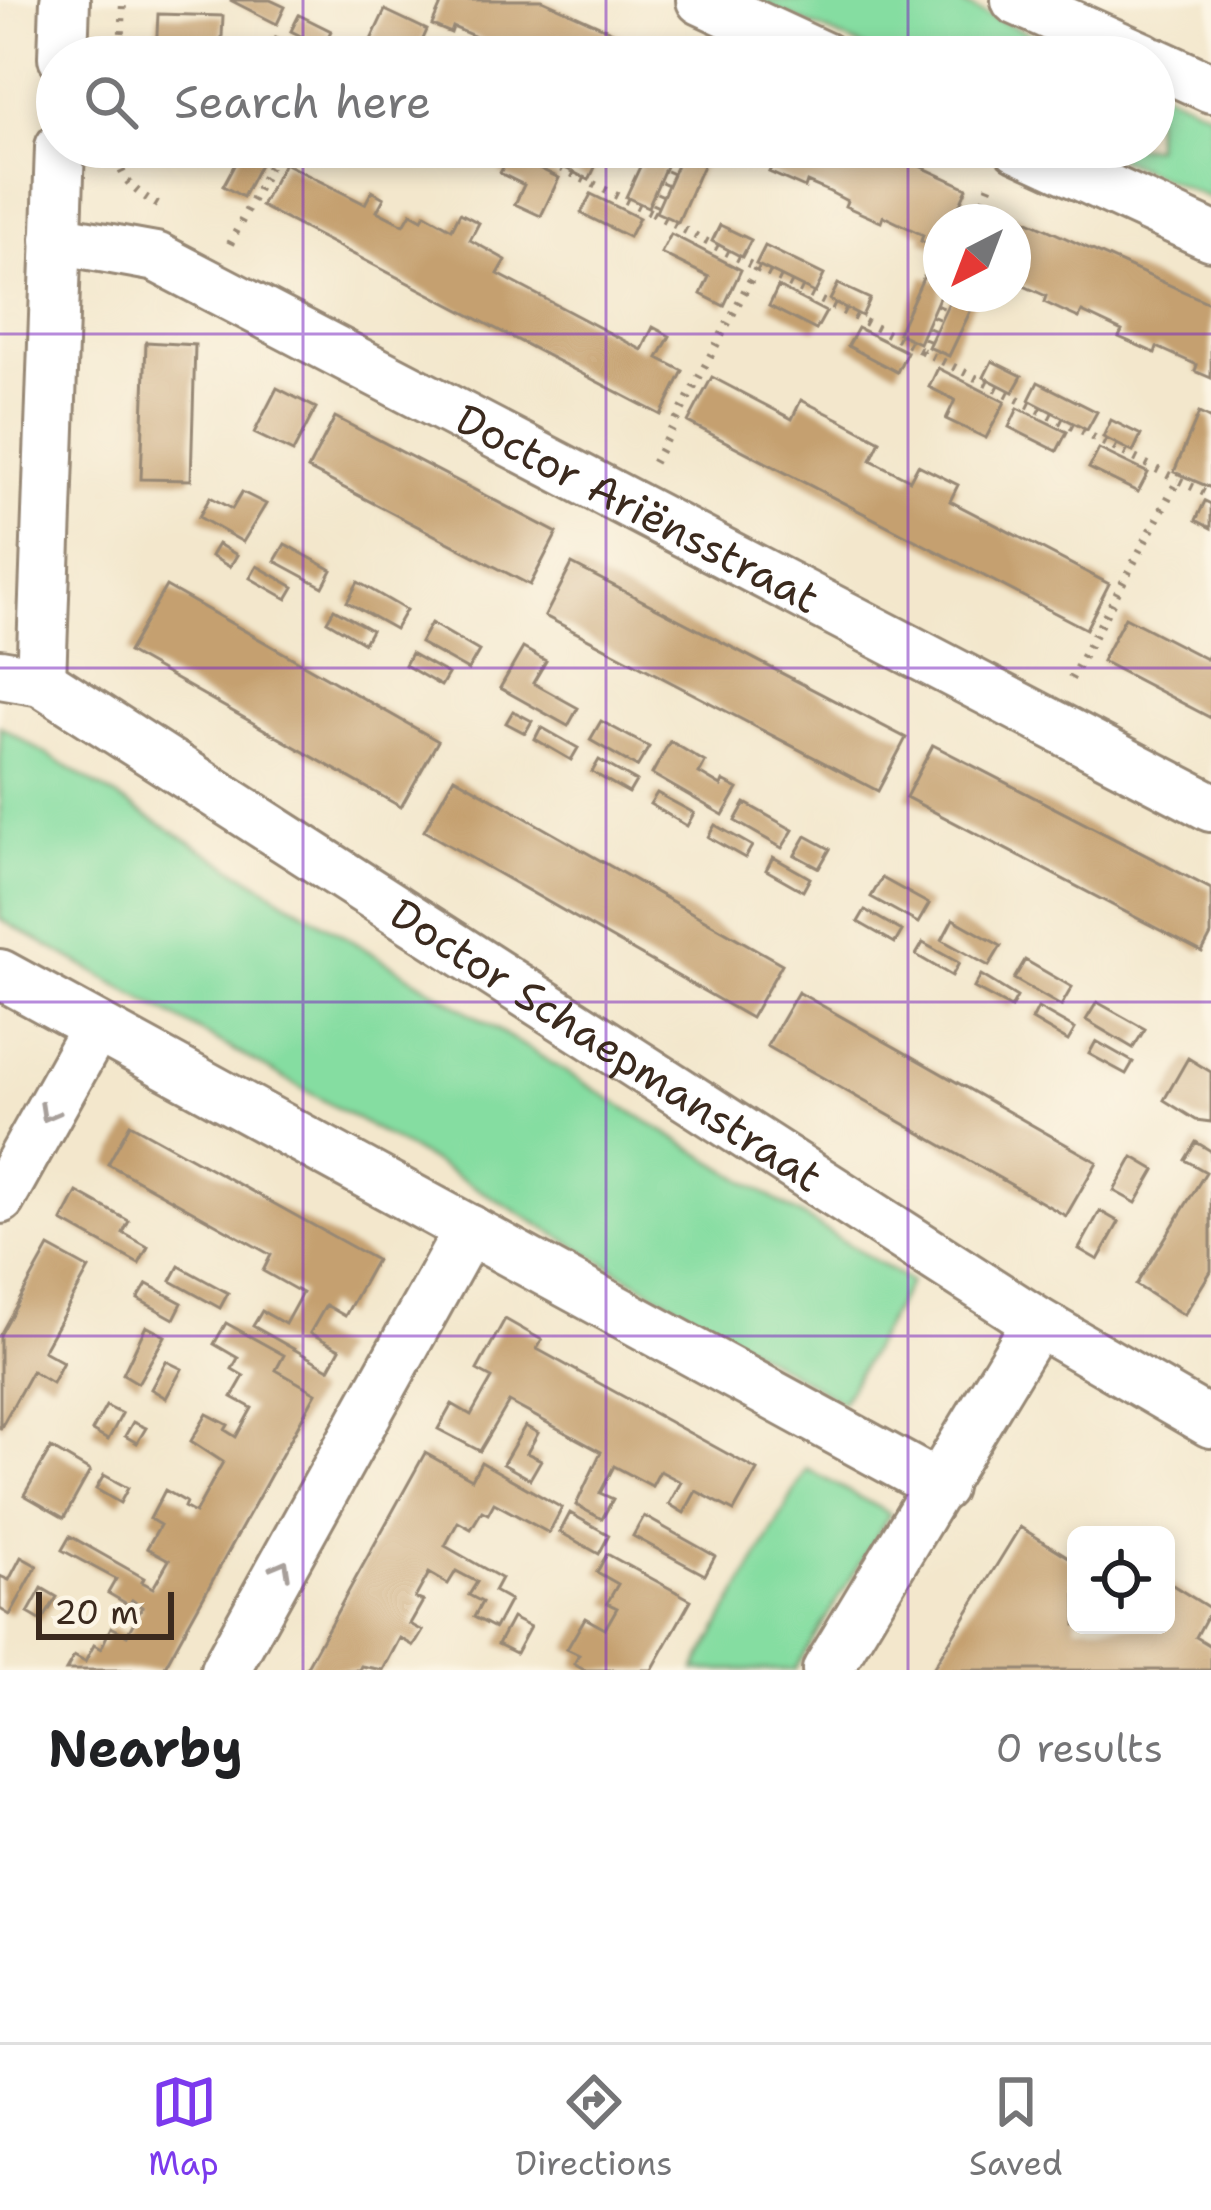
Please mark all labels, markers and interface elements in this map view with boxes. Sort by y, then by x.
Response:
search box [36,36,1175,168]
icon: search [78,69,144,135]
text: Search here [174,72,431,132]
north arrow [923,204,1031,312]
street label: Doctor Ariënsstraat [447,390,829,626]
street label: Doctor Schaepmanstraat [380,885,833,1205]
one-way arrow [39,1100,62,1122]
map controls [1067,1526,1175,1634]
button: locate [1067,1526,1175,1634]
one-way arrow [268,1559,291,1580]
scale bar [36,1586,174,1639]
text: 20 m [54,1590,139,1635]
text: Nearby [48,1714,243,1782]
text: 0 results [996,1722,1163,1774]
tab: Map [148,2069,219,2186]
tab: Directions [515,2069,673,2186]
tab: Saved [969,2069,1063,2186]

